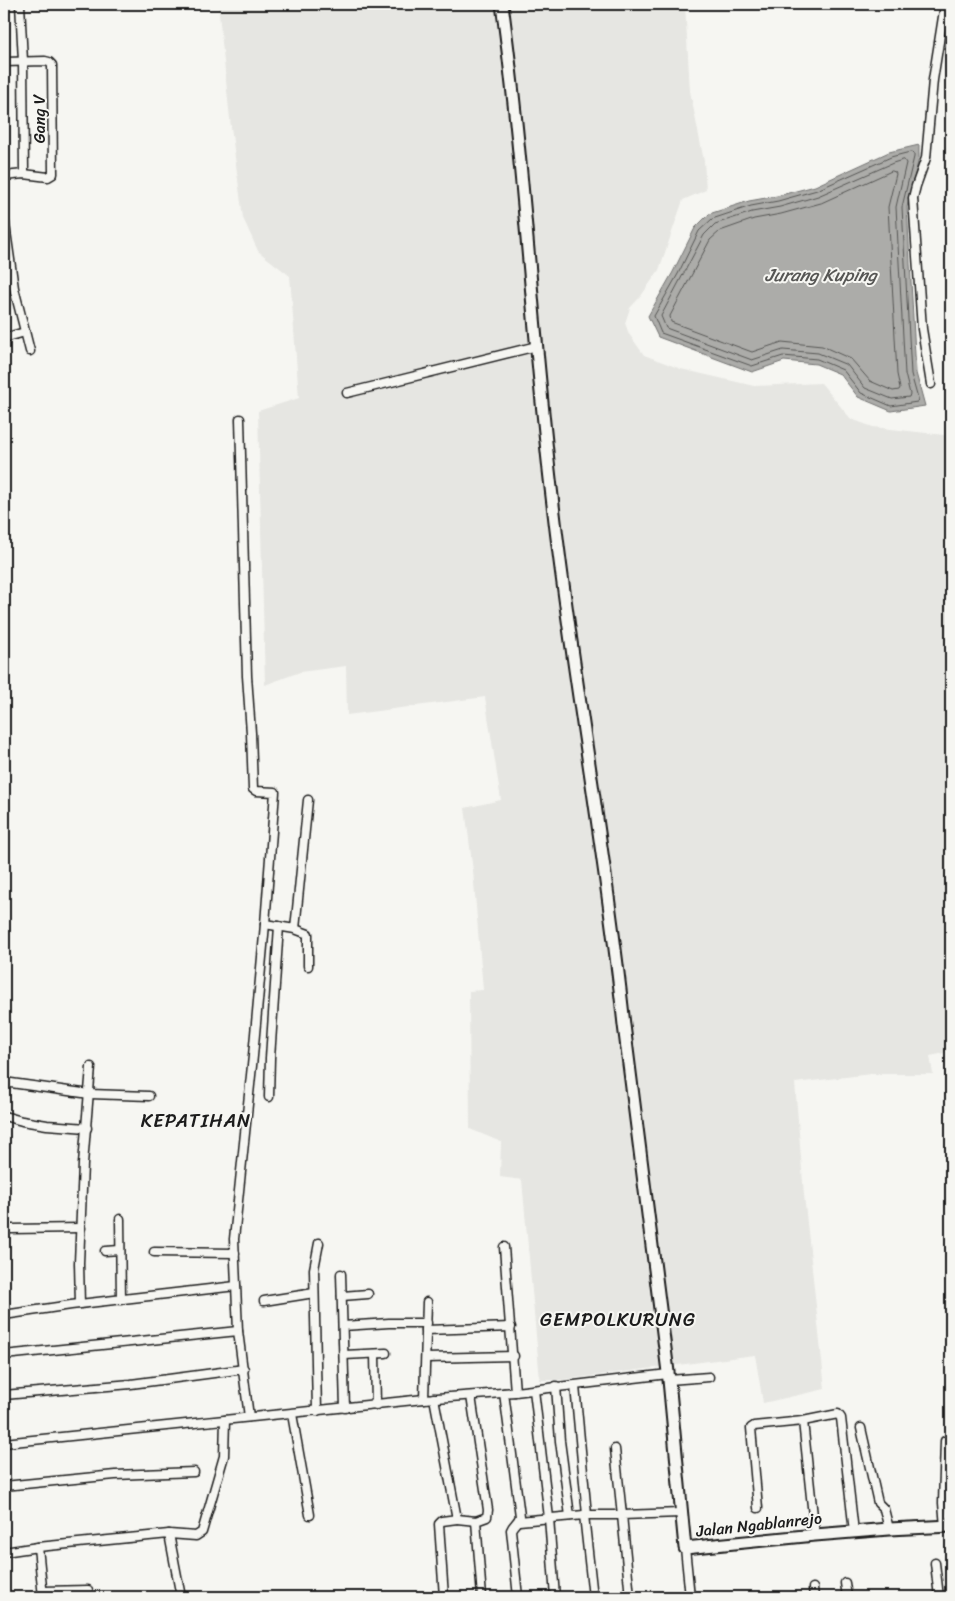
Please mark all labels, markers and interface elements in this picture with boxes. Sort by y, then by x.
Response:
street label: Gang V [25,94,54,143]
water label: Jurang Kuping [765,259,879,291]
district label: KEPATIHAN [141,1104,251,1137]
district label: GEMPOLKURUNG [540,1303,696,1336]
street label: Jalan Ngablanrejo [694,1503,823,1546]

